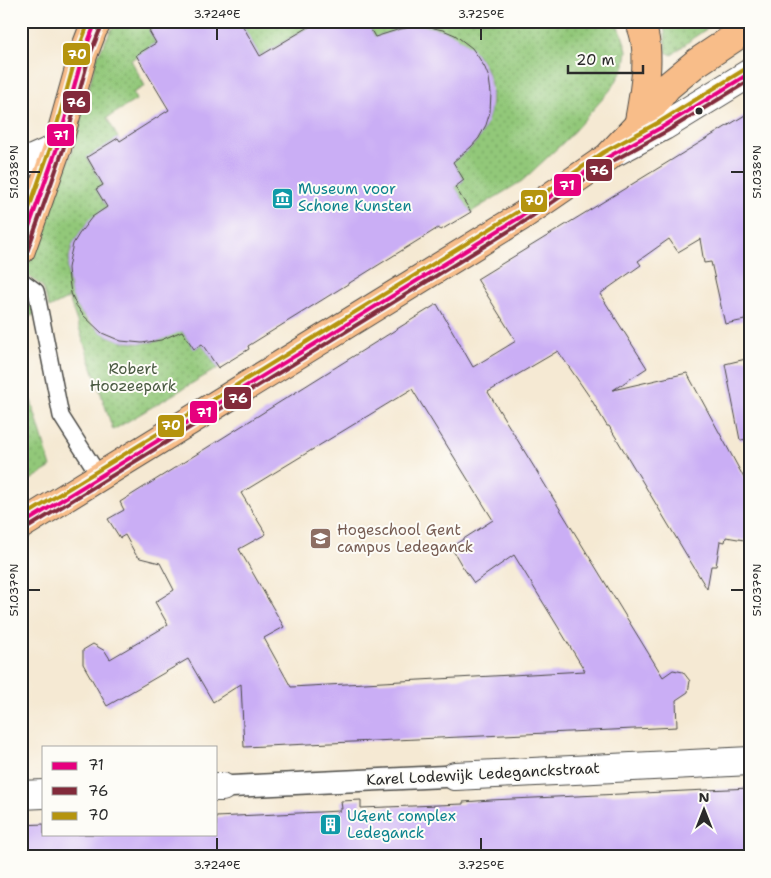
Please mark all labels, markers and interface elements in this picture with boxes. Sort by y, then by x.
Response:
text: 3.724°E [193,6,241,22]
text: 3.725°E [458,6,504,22]
line badge: 70 [62,42,91,66]
scale bar [568,42,644,74]
text: 70 [67,45,87,63]
text: 20 m [576,50,615,70]
line badge: 76 [62,90,91,114]
text: 76 [66,93,86,111]
unlabelled marker [694,106,704,116]
line badge: 71 [46,123,75,147]
text: 71 [53,126,69,144]
text: 51.038°N [6,145,22,199]
text: 51.038°N [749,145,765,199]
line badge: 76 [585,158,613,182]
text: 76 [589,161,609,179]
line badge: 71 [553,173,582,197]
text: 71 [559,176,575,194]
place label: Museum voor Schone Kunsten [298,179,412,216]
museum icon: Museum voor Schone Kunsten [270,186,294,210]
line badge: 70 [520,189,548,213]
text: 70 [524,191,544,209]
park label: Robert Hoozeepark [90,359,176,396]
line badge: 76 [223,386,252,410]
text: 76 [228,389,248,407]
line badge: 71 [189,400,218,424]
text: 71 [196,403,212,421]
line badge: 70 [157,414,185,438]
text: 70 [161,416,181,434]
place label: Hogeschool Gent campus Ledeganck [337,520,473,557]
school or university icon: Hogeschool Gent campus Ledeganck [309,527,333,551]
text: 51.037°N [6,563,22,617]
text: 51.037°N [749,563,765,617]
legend [42,746,218,836]
text: 71 [88,755,104,775]
street label: Karel Lodewijk Ledeganckstraat [366,758,600,790]
text: 76 [88,781,108,801]
north arrow [678,786,728,836]
text: N [698,788,710,806]
text: 70 [88,805,109,825]
place label: UGent complex Ledeganck [347,806,456,843]
building icon: UGent complex Ledeganck [319,813,343,837]
text: 3.724°E [193,857,241,873]
text: 3.725°E [458,857,504,873]

